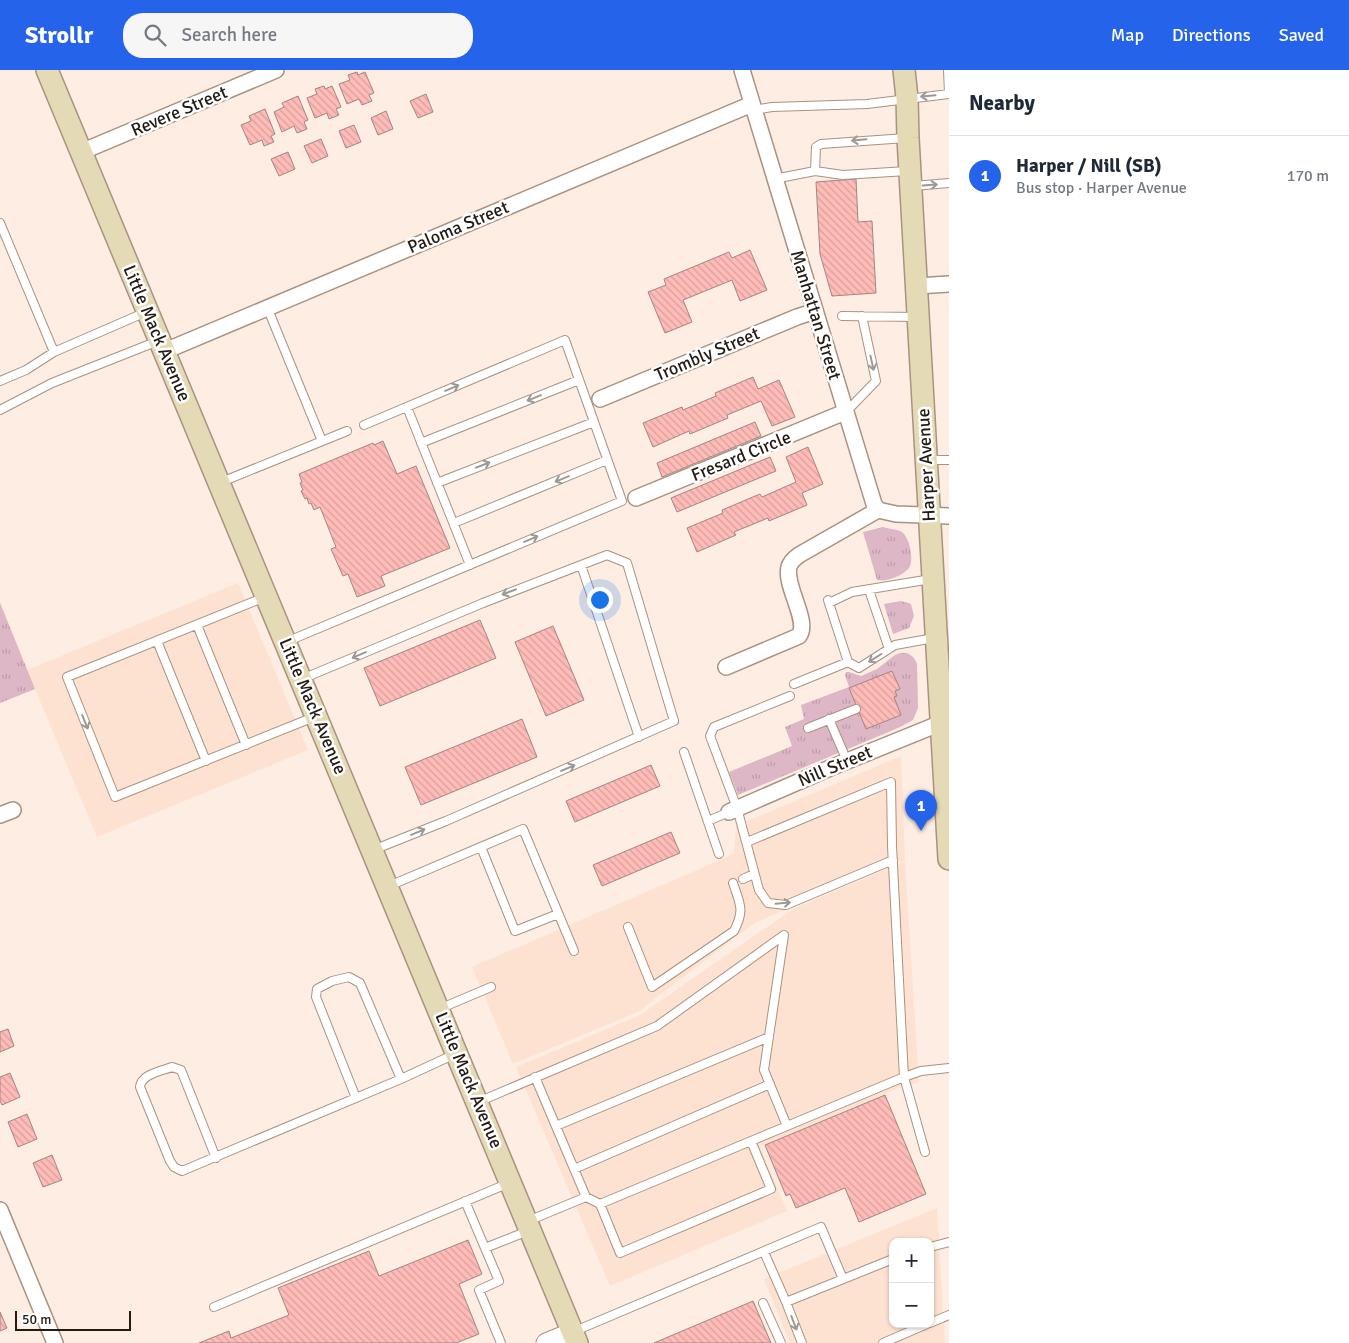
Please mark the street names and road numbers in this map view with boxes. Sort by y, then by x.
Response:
street label: Revere Street [128,81,230,141]
street label: Paloma Street [404,196,512,258]
street label: Manhattan Street [786,247,846,383]
street label: Little Mack Avenue [118,262,196,404]
street label: Trombly Street [651,322,763,386]
street label: Harper Avenue [912,408,940,522]
street label: Fresard Circle [688,426,794,486]
street label: Little Mack Avenue [274,635,352,777]
street label: Nill Street [795,741,875,791]
street label: Little Mack Avenue [430,1009,508,1151]

